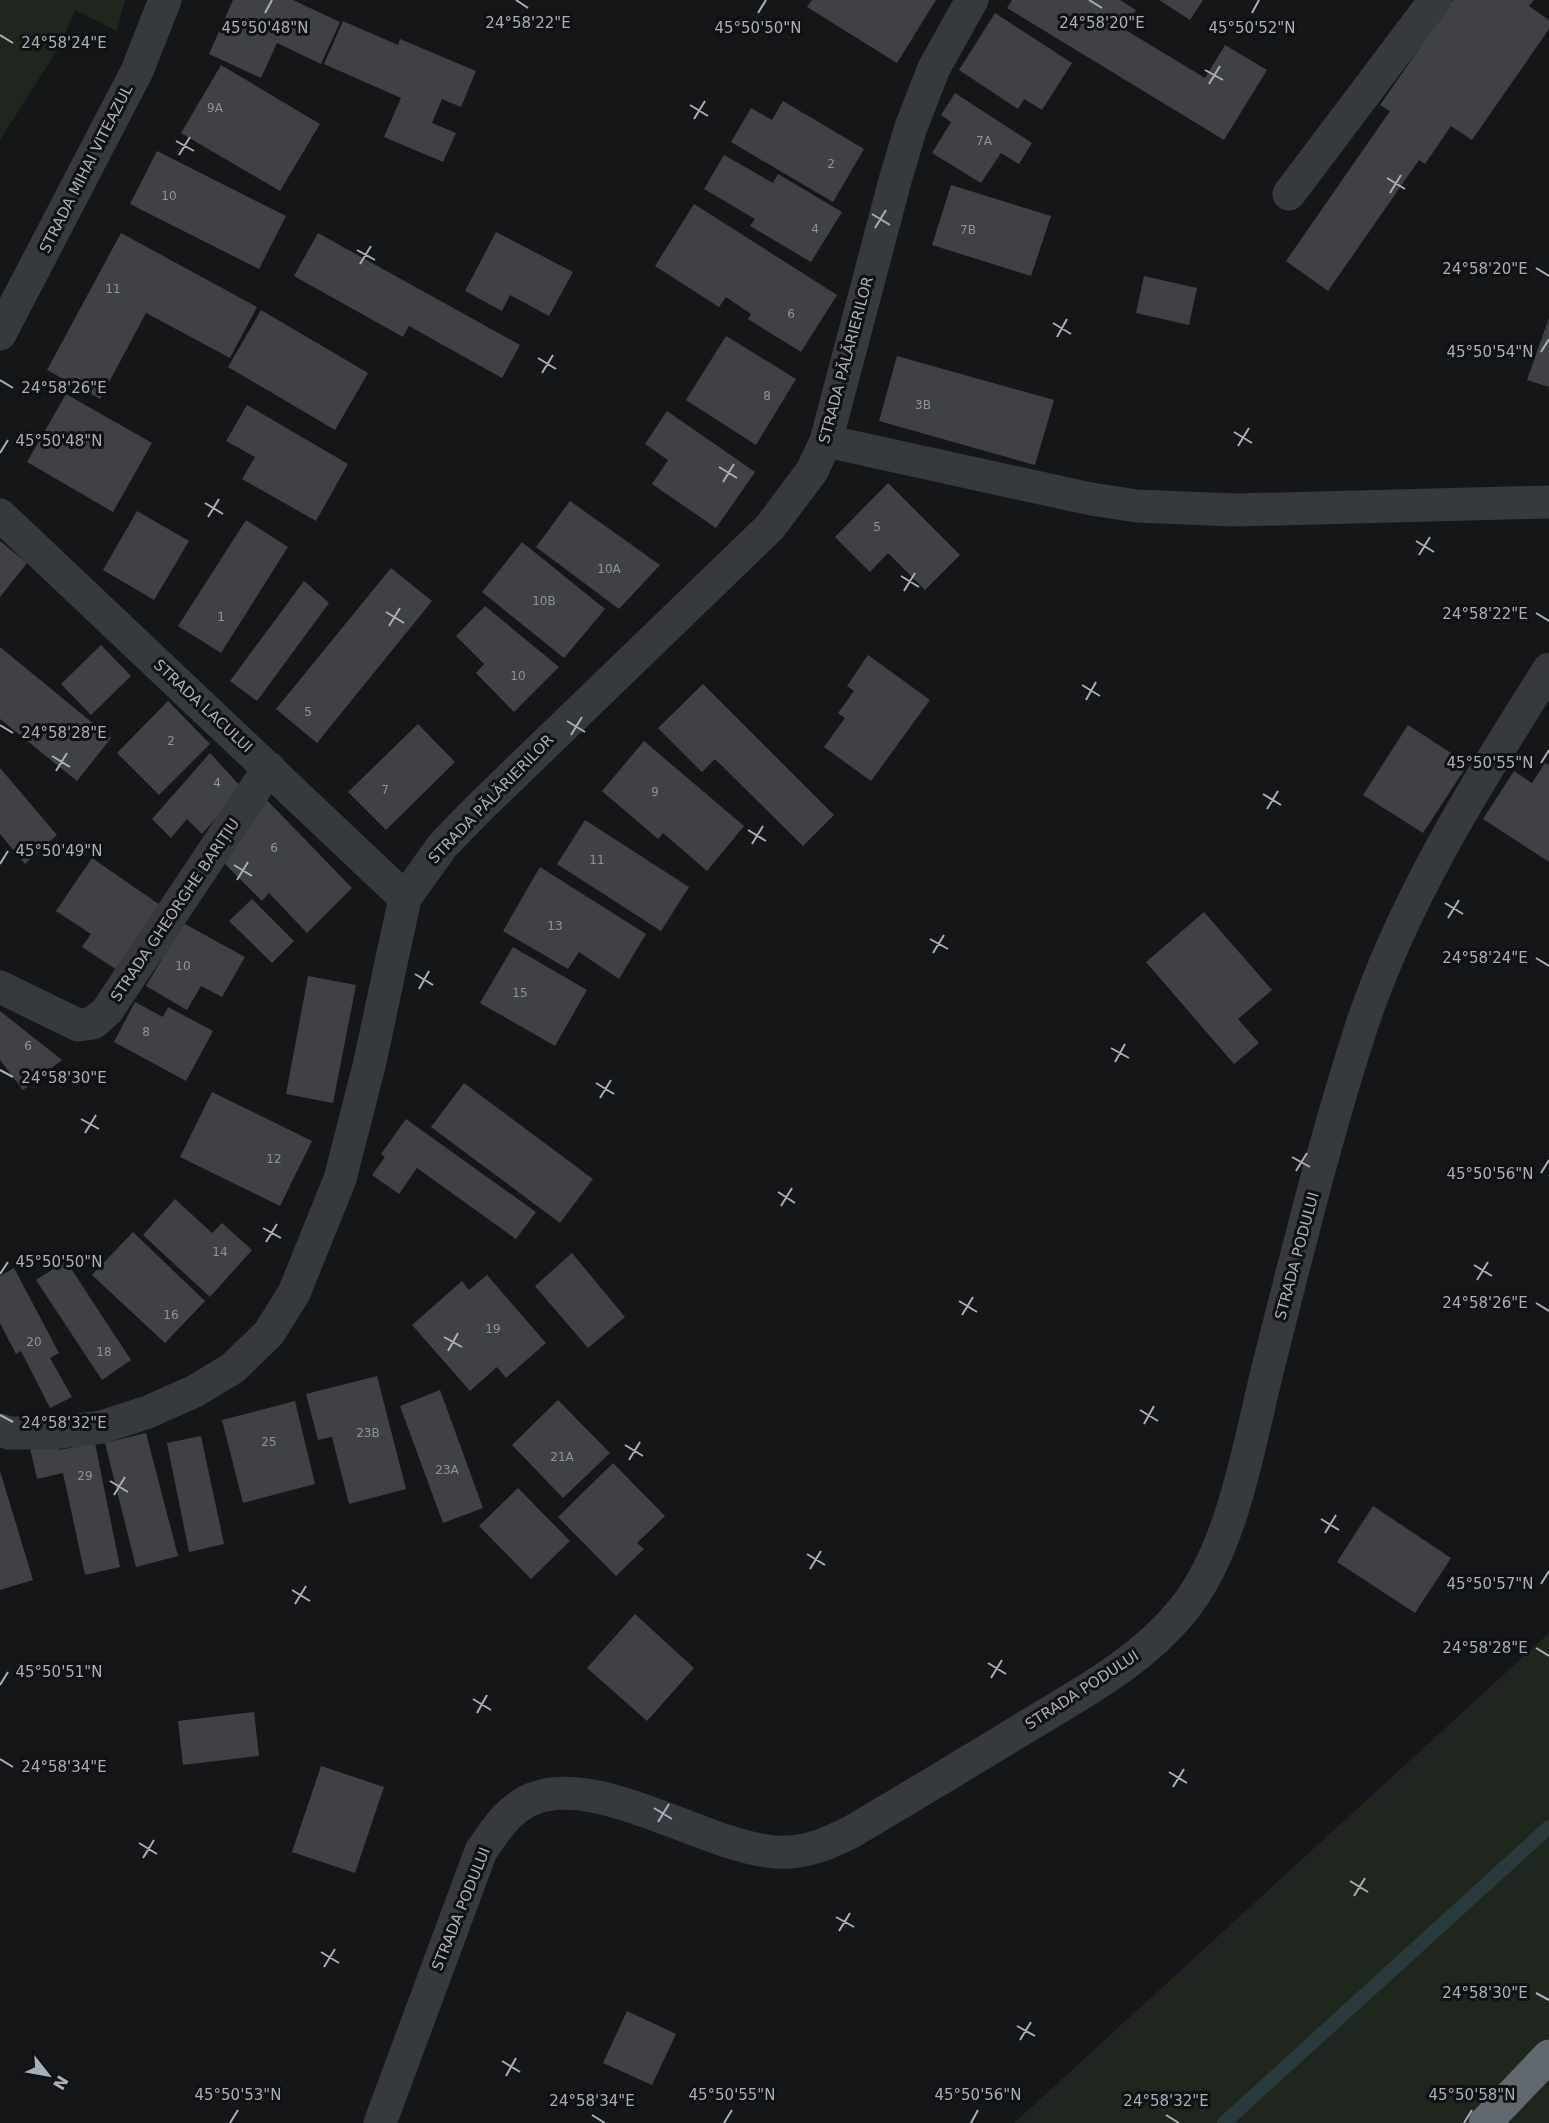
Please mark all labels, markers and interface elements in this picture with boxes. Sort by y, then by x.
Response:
text: 24°58'22"E [485,14,571,32]
text: 24°58'20"E [1059,14,1145,32]
text: 45°50'48"N [221,19,309,37]
text: 45°50'50"N [714,19,802,37]
text: 45°50'52"N [1208,19,1296,37]
text: 24°58'24"E [21,34,107,52]
street label: STRADA MIHAI VITEAZUL [36,81,137,256]
house number: 9A [207,101,224,115]
house number: 7A [976,134,993,148]
house number: 2 [827,157,835,171]
house number: 10 [161,189,177,203]
house number: 4 [811,222,819,236]
house number: 7B [960,223,976,237]
text: 24°58'20"E [1442,260,1528,278]
street label: STRADA PĂLĂRIERILOR [814,274,877,446]
house number: 11 [105,282,121,296]
house number: 6 [787,307,795,321]
text: 45°50'54"N [1446,343,1534,361]
text: 24°58'26"E [21,379,107,397]
house number: 8 [763,389,771,403]
house number: 3B [915,398,931,412]
text: 45°50'48"N [15,432,103,450]
house number: 5 [873,520,881,534]
house number: 10A [597,562,622,576]
house number: 10B [532,594,556,608]
text: 24°58'22"E [1442,605,1528,623]
house number: 1 [217,610,225,624]
street label: STRADA LACULUI [150,656,256,756]
house number: 10 [510,669,526,683]
house number: 5 [304,705,312,719]
text: 24°58'28"E [21,724,107,742]
street label: STRADA PĂLĂRIERILOR [424,730,557,867]
house number: 2 [167,734,175,748]
text: 45°50'55"N [1446,754,1534,772]
house number: 4 [213,776,221,790]
house number: 7 [381,783,389,797]
house number: 9 [651,785,659,799]
street label: STRADA GHEORGHE BARIȚIU [107,815,243,1005]
house number: 6 [270,841,278,855]
text: 45°50'49"N [15,842,103,860]
house number: 11 [589,853,605,867]
house number: 13 [547,919,563,933]
text: 24°58'24"E [1442,949,1528,967]
house number: 10 [175,959,191,973]
house number: 15 [512,986,528,1000]
house number: 8 [142,1025,150,1039]
house number: 6 [24,1039,32,1053]
text: 24°58'30"E [21,1069,107,1087]
house number: 12 [266,1152,282,1166]
text: 45°50'56"N [1446,1165,1534,1183]
street label: STRADA PODULUI [1271,1190,1323,1322]
house number: 14 [212,1245,228,1259]
text: 45°50'50"N [15,1253,103,1271]
text: 24°58'26"E [1442,1294,1528,1312]
house number: 16 [163,1308,179,1322]
house number: 19 [485,1322,501,1336]
house number: 20 [26,1335,42,1349]
house number: 18 [96,1345,112,1359]
text: 24°58'32"E [21,1414,107,1432]
house number: 23B [356,1426,380,1440]
house number: 25 [261,1435,277,1449]
house number: 21A [550,1450,575,1464]
house number: 23A [435,1463,460,1477]
house number: 29 [77,1469,93,1483]
text: 45°50'57"N [1446,1575,1534,1593]
text: 24°58'28"E [1442,1639,1528,1657]
street label: STRADA PODULUI [1022,1647,1142,1733]
text: 45°50'51"N [15,1663,103,1681]
text: 24°58'34"E [21,1758,107,1776]
street label: STRADA PODULUI [428,1845,494,1973]
text: 24°58'30"E [1442,1984,1528,2002]
north arrow [18,2045,78,2105]
text: N [49,2072,72,2093]
text: 45°50'53"N [194,2086,282,2104]
text: 45°50'55"N [688,2086,776,2104]
text: 45°50'56"N [934,2086,1022,2104]
text: 45°50'58"N [1428,2086,1516,2104]
text: 24°58'34"E [549,2092,635,2110]
text: 24°58'32"E [1123,2092,1209,2110]

